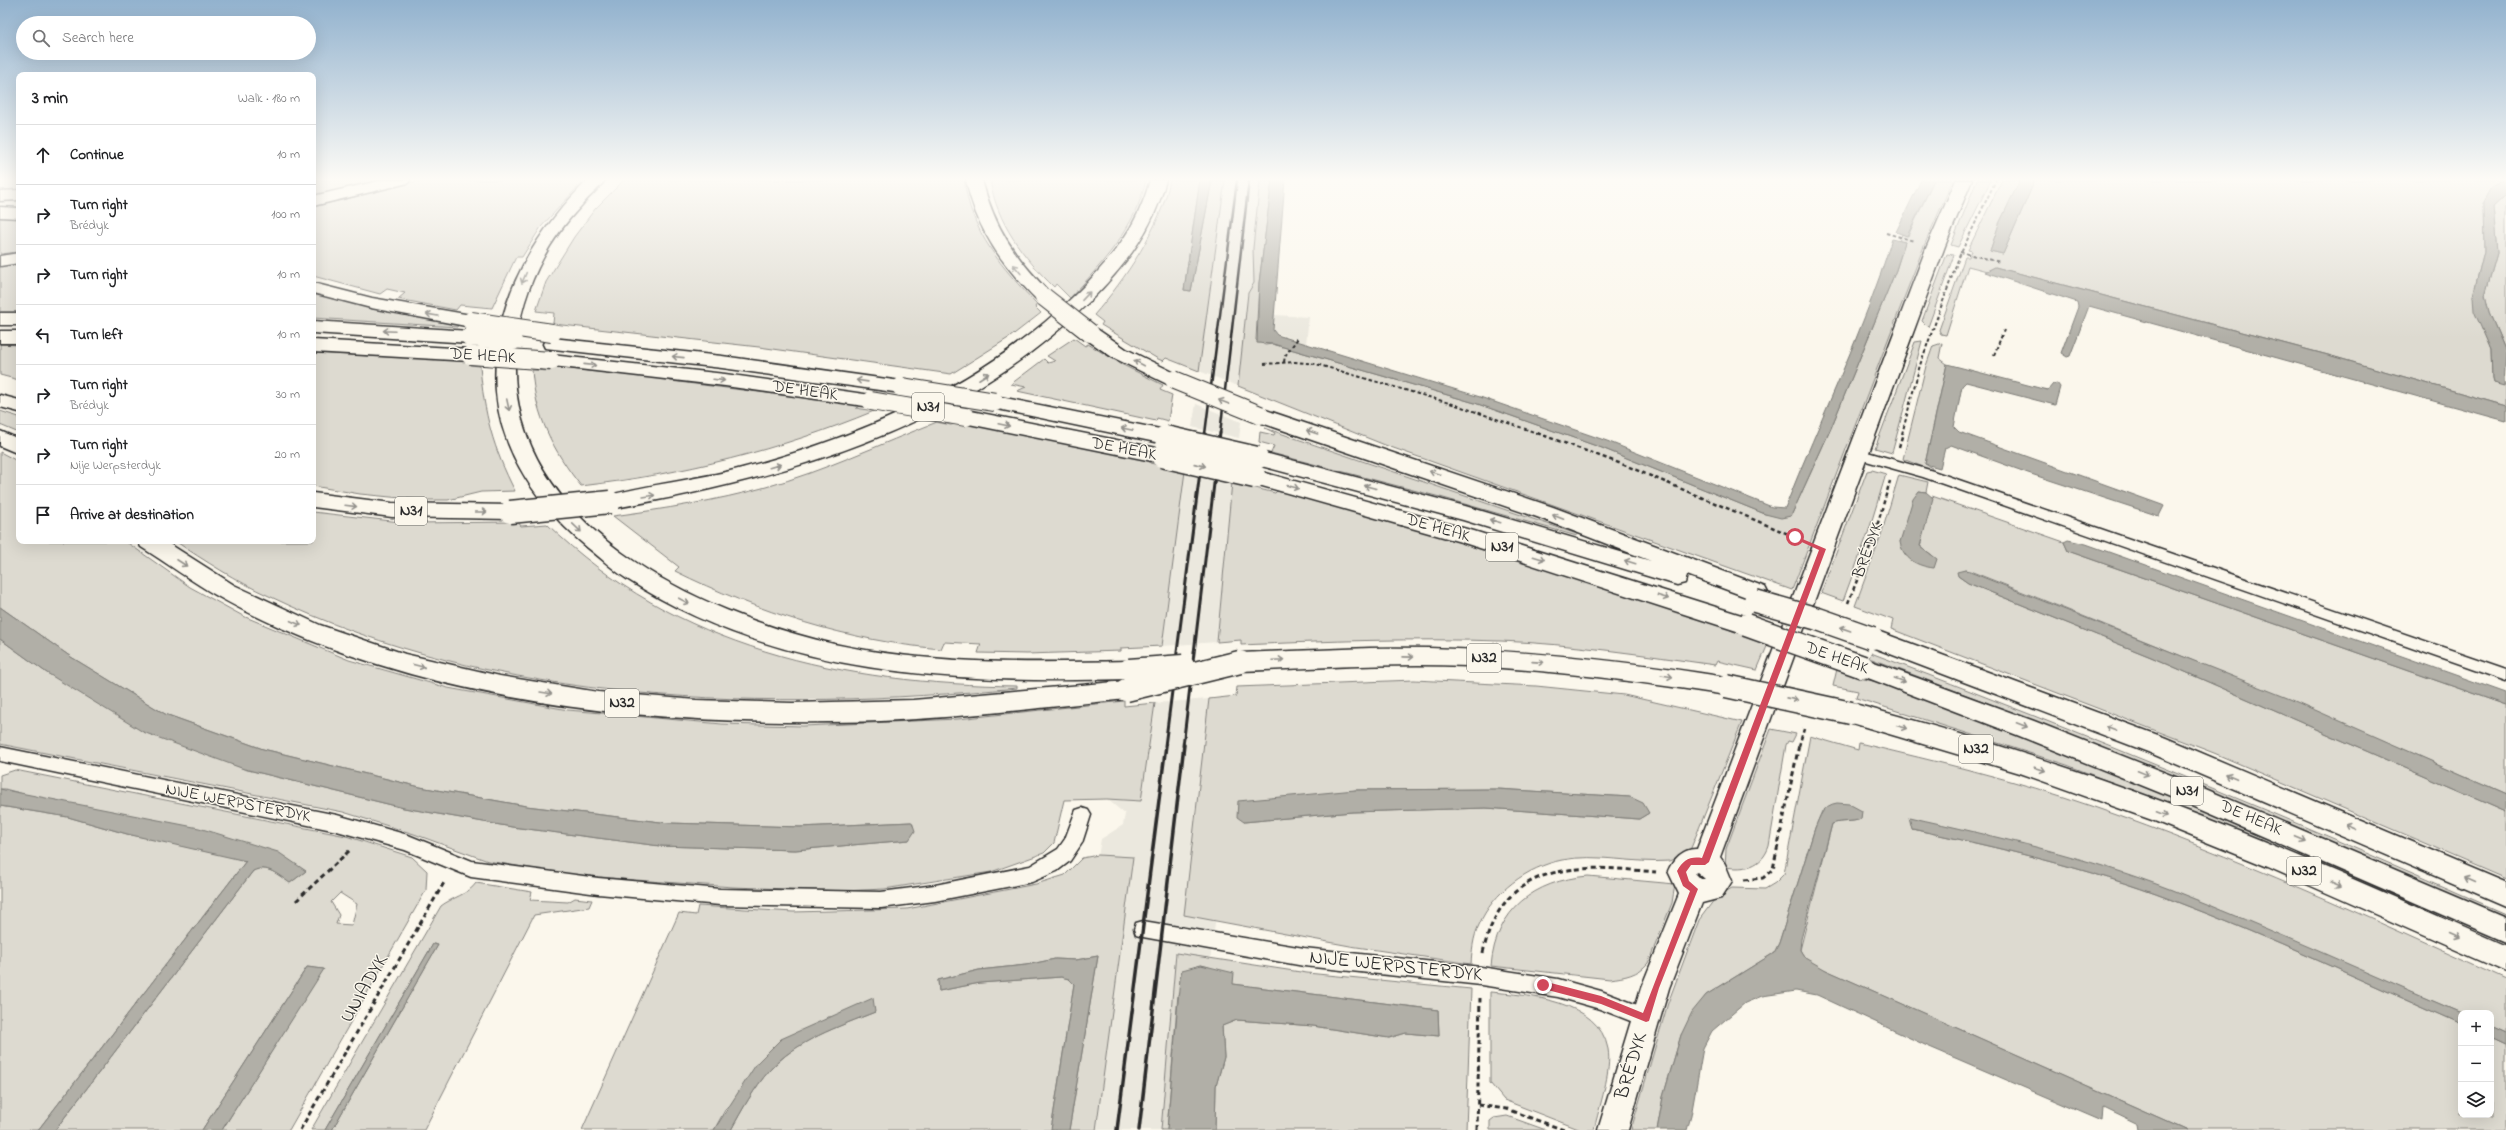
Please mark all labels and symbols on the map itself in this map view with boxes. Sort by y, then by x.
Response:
one-way arrow [1013,264,1022,274]
one-way arrow [520,271,527,283]
one-way arrow [1082,291,1091,301]
one-way arrow [426,310,439,318]
one-way arrow [383,327,396,334]
street label: DE HEAK [448,341,518,371]
one-way arrow [672,353,685,361]
one-way arrow [1133,359,1145,366]
one-way arrow [583,361,596,368]
one-way arrow [978,372,989,380]
street label: DE HEAK [770,374,840,408]
one-way arrow [712,376,725,383]
one-way arrow [856,377,869,385]
road number: N31 [912,393,944,421]
one-way arrow [1218,397,1230,405]
one-way arrow [504,398,512,411]
one-way arrow [998,422,1011,430]
one-way arrow [1121,425,1134,433]
one-way arrow [1306,428,1319,435]
street label: DE HEAK [1088,430,1159,468]
one-way arrow [1193,461,1206,469]
one-way arrow [768,462,781,469]
one-way arrow [1429,469,1442,476]
one-way arrow [1363,482,1376,490]
one-way arrow [1286,484,1299,492]
one-way arrow [642,491,655,499]
road number: N31 [395,497,427,525]
one-way arrow [345,502,358,510]
street label: DE HEAK [1402,507,1474,549]
one-way arrow [474,509,487,516]
one-way arrow [1552,512,1564,520]
one-way arrow [1489,517,1502,524]
street label: BRÉDYK [1846,518,1890,583]
one-way arrow [572,523,582,533]
route start [1786,528,1804,546]
road number: N31 [1486,533,1518,561]
one-way arrow [1532,555,1545,562]
one-way arrow [1624,558,1637,565]
one-way arrow [176,559,187,567]
one-way arrow [1656,594,1669,601]
one-way arrow [678,598,690,605]
one-way arrow [290,620,302,628]
one-way arrow [1840,624,1852,632]
street label: DE HEAK [1801,635,1873,681]
road number: N32 [1467,644,1501,672]
one-way arrow [1401,653,1414,661]
one-way arrow [1271,657,1284,664]
one-way arrow [1531,658,1544,665]
one-way arrow [412,663,425,670]
one-way arrow [1660,673,1673,681]
one-way arrow [1893,677,1906,684]
one-way arrow [539,689,552,697]
road number: N32 [605,689,639,717]
one-way arrow [1785,696,1798,704]
one-way arrow [2015,722,2027,730]
one-way arrow [1896,723,1909,731]
one-way arrow [2105,723,2117,731]
road number: N32 [1959,735,1993,763]
one-way arrow [2034,765,2046,773]
one-way arrow [2136,770,2148,777]
one-way arrow [2226,772,2238,779]
street label: NIJE WERPSTERDYK [163,777,314,830]
road number: N31 [2171,777,2203,805]
street label: DE HEAK [2215,793,2287,843]
one-way arrow [2156,811,2169,818]
one-way arrow [2346,822,2358,830]
one-way arrow [2295,836,2307,843]
road number: N32 [2287,857,2321,885]
one-way arrow [2465,875,2477,882]
one-way arrow [2328,881,2340,888]
one-way arrow [2447,933,2459,940]
street label: NIJE WERPSTERDYK [1308,943,1484,991]
street label: UNIADYK [334,949,397,1029]
route end [1534,976,1552,994]
street label: BRÉDYK [1608,1029,1656,1104]

